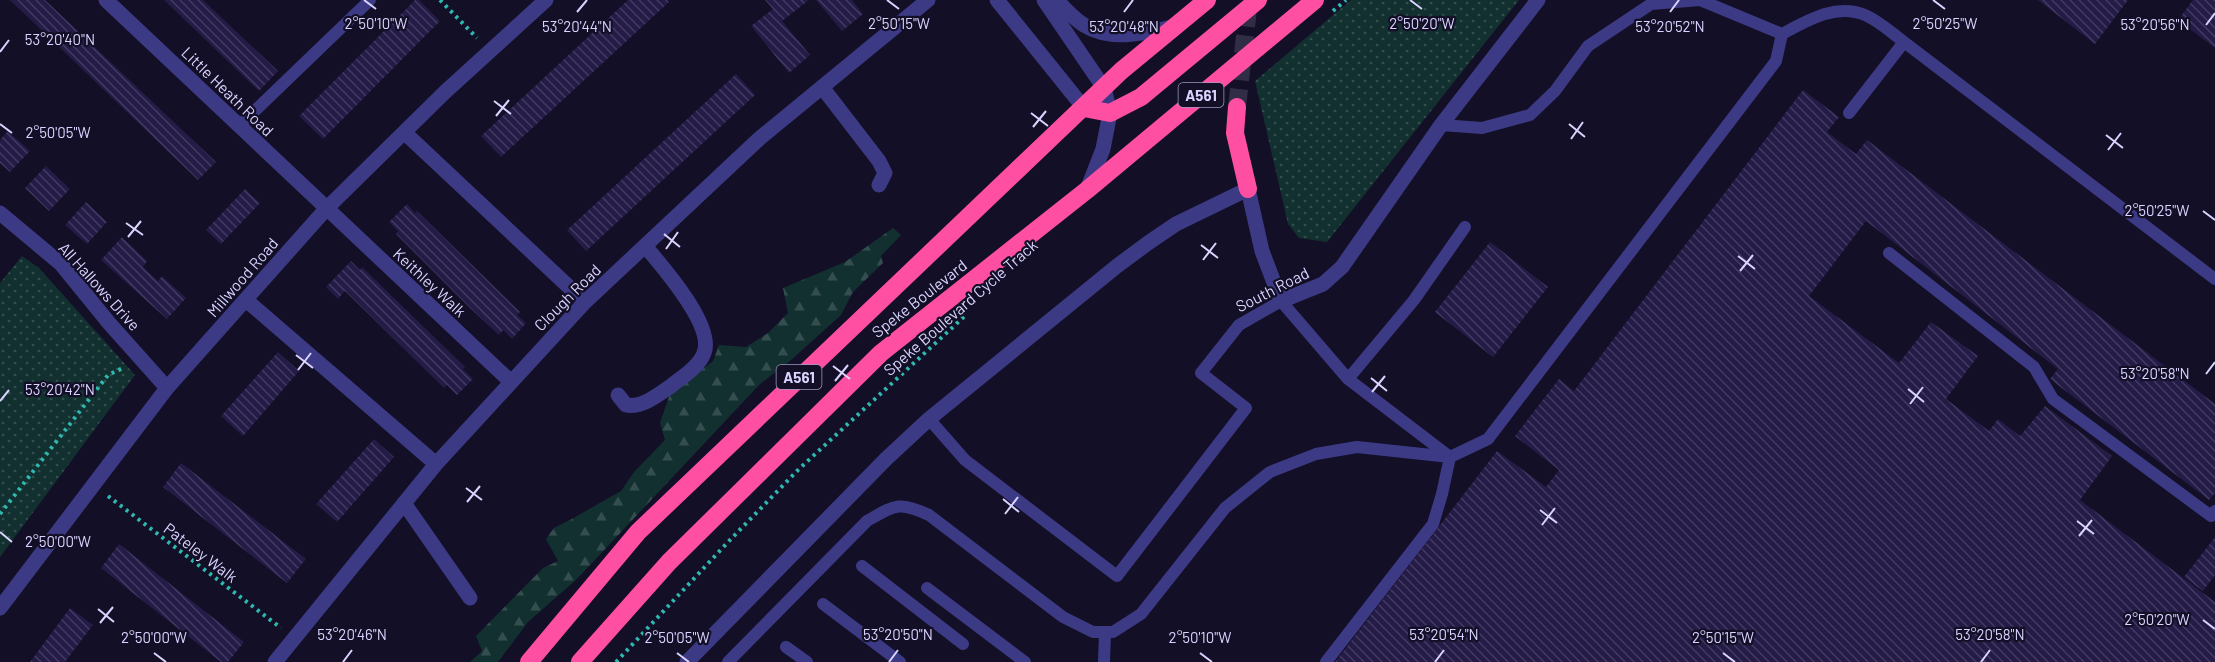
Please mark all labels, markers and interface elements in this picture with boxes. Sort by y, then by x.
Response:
text: 2°50'10"W [345,14,407,32]
text: 2°50'15"W [868,14,930,32]
text: 2°50'20"W [1389,14,1455,32]
text: 2°50'25"W [1913,14,1977,32]
text: 53°20'56"N [2120,15,2190,33]
text: 53°20'44"N [542,17,612,35]
text: 53°20'48"N [1089,17,1159,35]
text: 53°20'52"N [1635,17,1705,35]
text: 53°20'40"N [25,30,95,48]
street label: Little Heath Road [178,42,278,140]
road number: A561 [1178,83,1224,107]
text: 2°50'05"W [25,123,91,141]
text: 2°50'25"W [2125,201,2189,219]
street label: Millwood Road [202,233,282,321]
street label: Speke Boulevard Cycle Track [879,235,1041,379]
street label: All Hallows Drive [55,238,145,334]
street label: Keithley Walk [390,244,470,320]
street label: Speke Boulevard [868,255,970,341]
street label: Clough Road [530,260,604,334]
street label: South Road [1232,262,1312,316]
text: 53°20'58"N [2120,364,2190,382]
road number: A561 [776,365,822,389]
text: 53°20'42"N [25,380,95,398]
street label: Pateley Walk [160,518,242,586]
text: 2°50'00"W [25,532,91,550]
text: 2°50'20"W [2124,610,2190,628]
text: 53°20'46"N [317,625,387,643]
text: 53°20'50"N [863,625,933,643]
text: 53°20'54"N [1409,625,1479,643]
text: 53°20'58"N [1955,625,2025,643]
text: 2°50'00"W [121,628,187,646]
text: 2°50'05"W [644,628,710,646]
text: 2°50'10"W [1169,628,1231,646]
text: 2°50'15"W [1692,628,1754,646]

